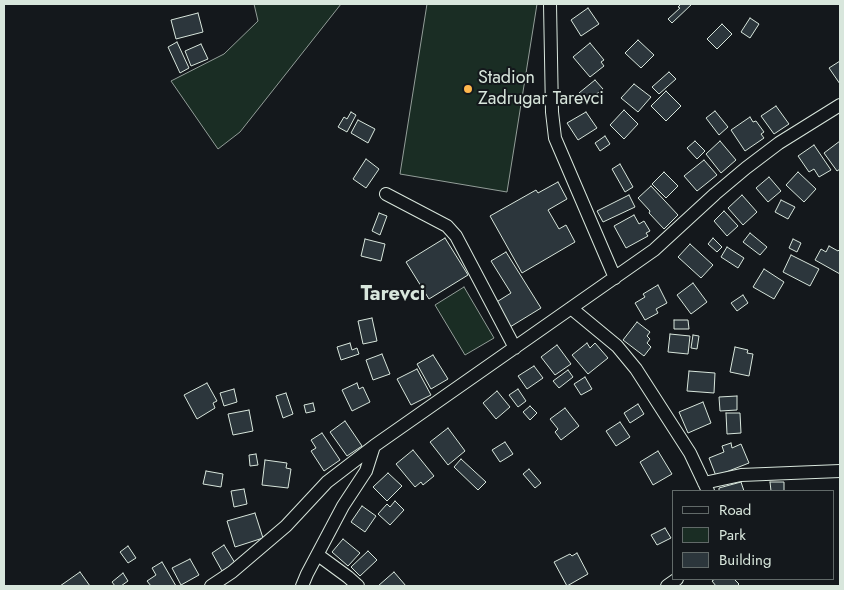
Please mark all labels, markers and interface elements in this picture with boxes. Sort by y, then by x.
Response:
place label: Stadion Zadrugar Tarevci [478,68,604,110]
marker: Stadion Zadrugar Tarevci [462,83,474,95]
district label: Tarevci [361,283,425,307]
legend [672,490,834,580]
text: Road [719,499,751,521]
text: Park [719,524,746,546]
text: Building [719,549,771,571]

